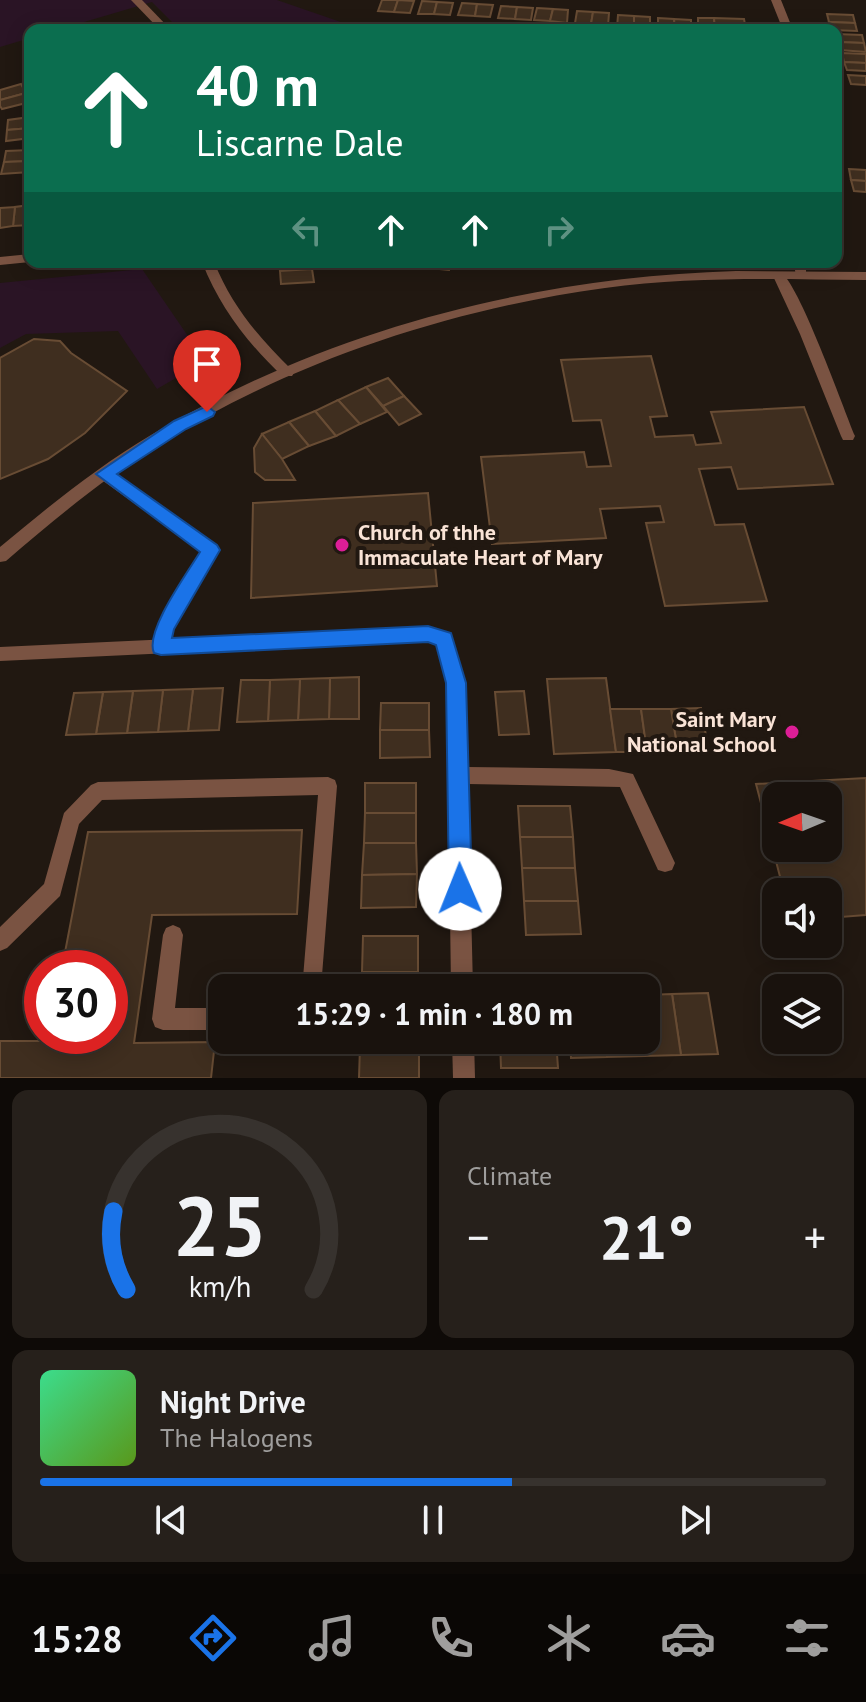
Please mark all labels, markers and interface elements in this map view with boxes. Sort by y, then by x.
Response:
text: 40 m [196,49,319,121]
icon: ahead [64,56,168,160]
text: Liscarne Dale [196,119,404,166]
icon: left [285,208,329,252]
icon: ahead [369,208,413,252]
icon: ahead [453,208,497,252]
icon: right [537,208,581,252]
pin [173,330,241,412]
icon: arrive [185,342,229,386]
place label: Church of thhe Immaculate Heart of Mary [358,518,603,571]
marker: Church of thhe Immaculate Heart of Mary [333,536,351,554]
place label: Saint Mary National School [627,705,777,758]
marker: Saint Mary National School [783,723,801,741]
north arrow [762,782,842,862]
map controls [762,782,842,1054]
position arrow [418,847,502,931]
button: sound [762,878,842,958]
speed limit sign: 30 [24,950,128,1054]
button: layers [762,974,842,1054]
text: 15:29 · 1 min · 180 m [295,994,573,1033]
text: Climate [467,1159,552,1192]
text: 25 [172,1171,267,1279]
text: 21° [599,1198,694,1276]
text: − [467,1208,489,1265]
text: + [804,1208,826,1265]
text: km/h [188,1268,251,1305]
text: Night Drive [160,1382,306,1421]
text: The Halogens [160,1421,313,1454]
icon: previous [149,1498,193,1542]
icon: pause [411,1498,455,1542]
icon: next [673,1498,717,1542]
icon: directions [185,1610,241,1666]
icon: music [304,1610,360,1666]
icon: phone [423,1610,479,1666]
icon: climate [541,1610,597,1666]
icon: car [660,1610,716,1666]
icon: filters [779,1610,835,1666]
text: 15:28 [31,1615,123,1662]

